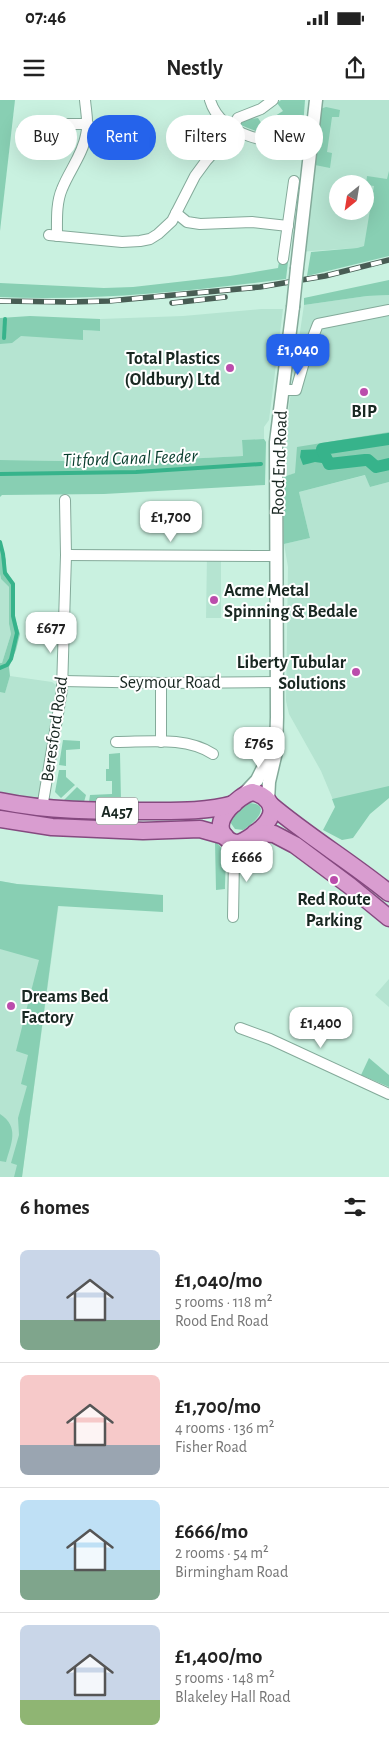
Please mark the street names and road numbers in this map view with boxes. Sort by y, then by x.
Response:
street label: Rood End Road [269,410,291,516]
street label: Seymour Road [120,674,220,692]
street label: Beresford Road [39,675,71,783]
road number: A457 [96,798,138,824]

